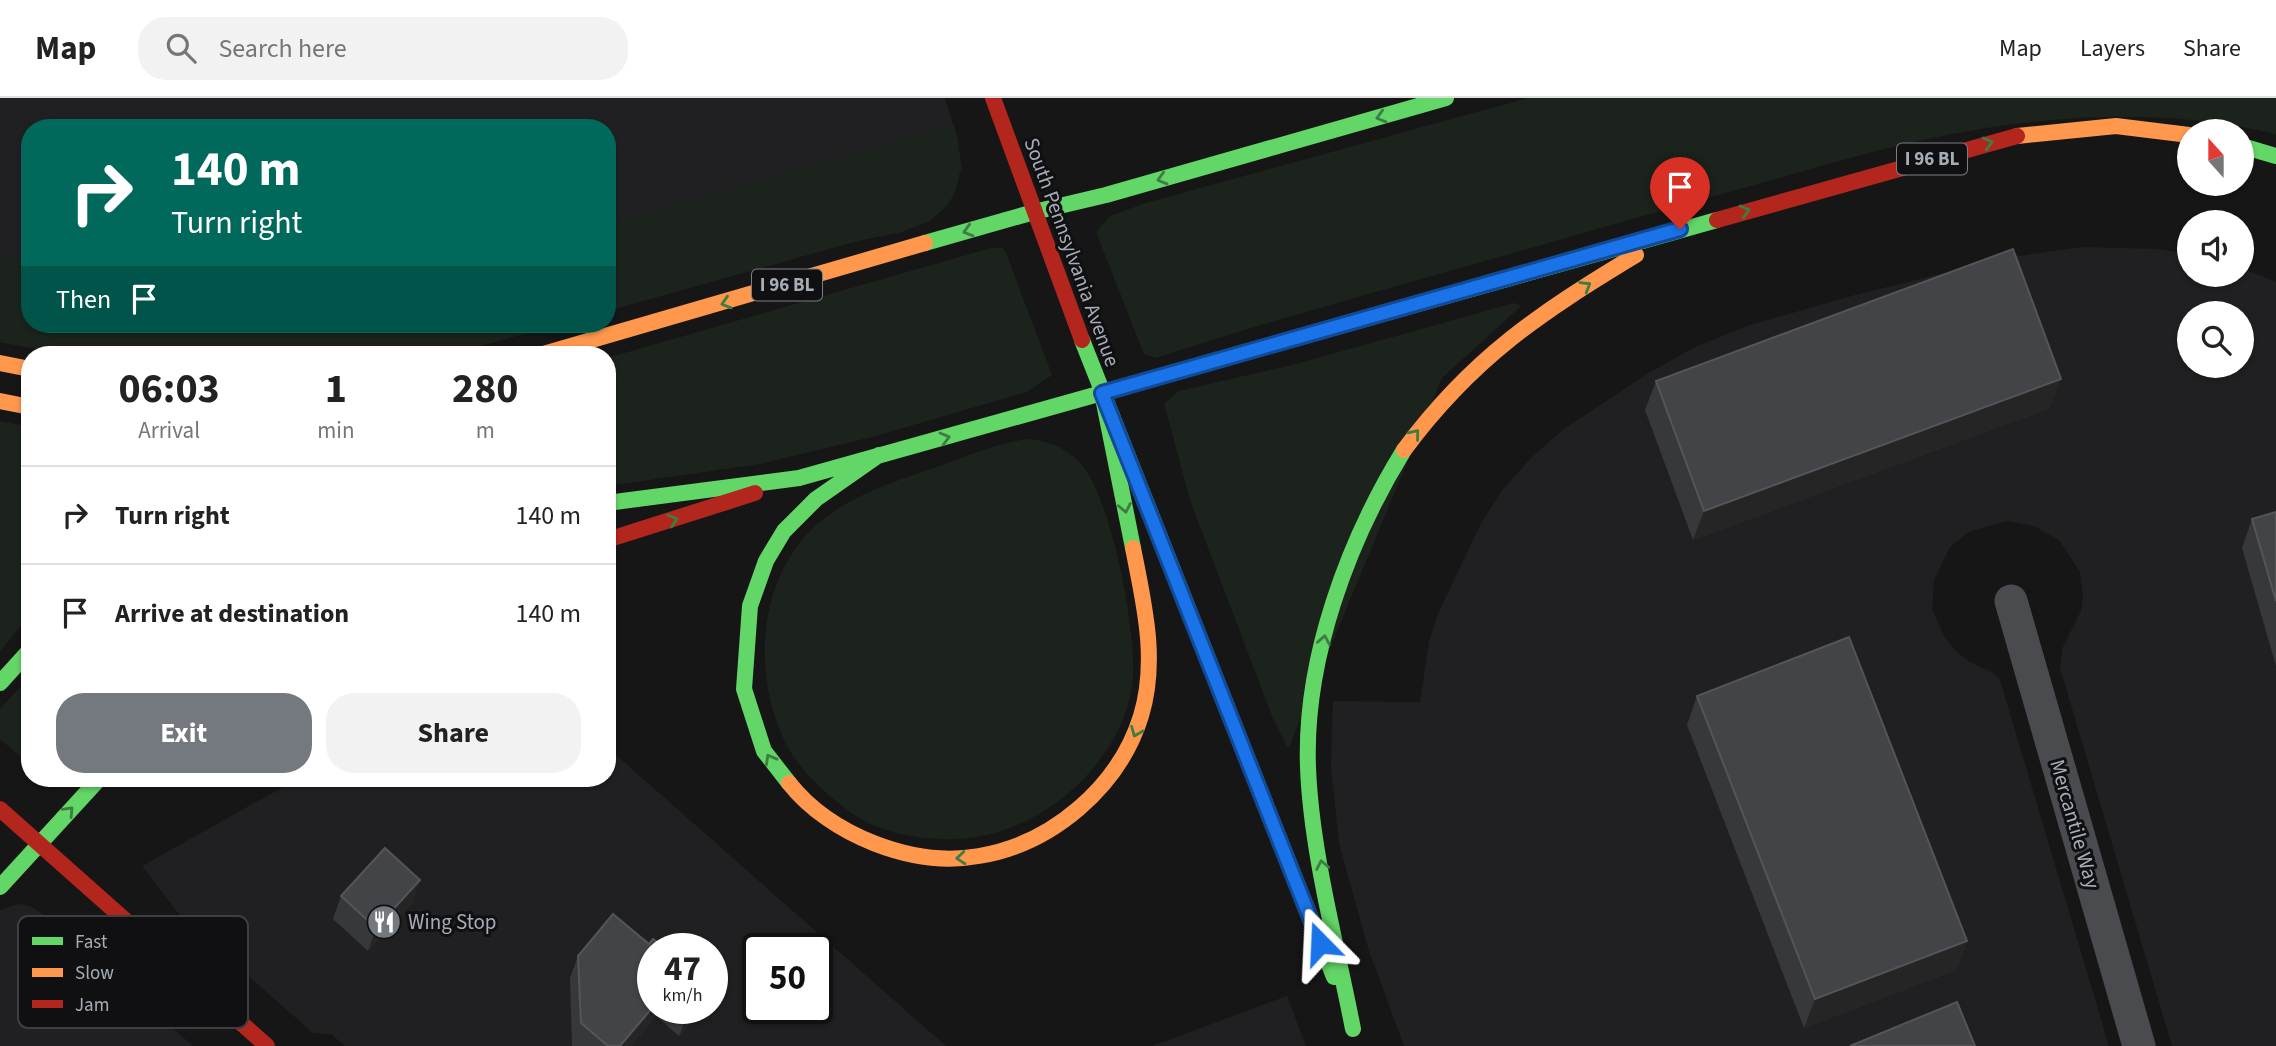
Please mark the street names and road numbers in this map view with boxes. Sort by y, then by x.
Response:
street label: South Pennsylvania Avenue [1017,133,1127,371]
road number: I 96 BL [1897,143,1967,174]
road number: I 96 BL [752,270,822,300]
street label: Mercantile Way [2042,756,2108,892]

